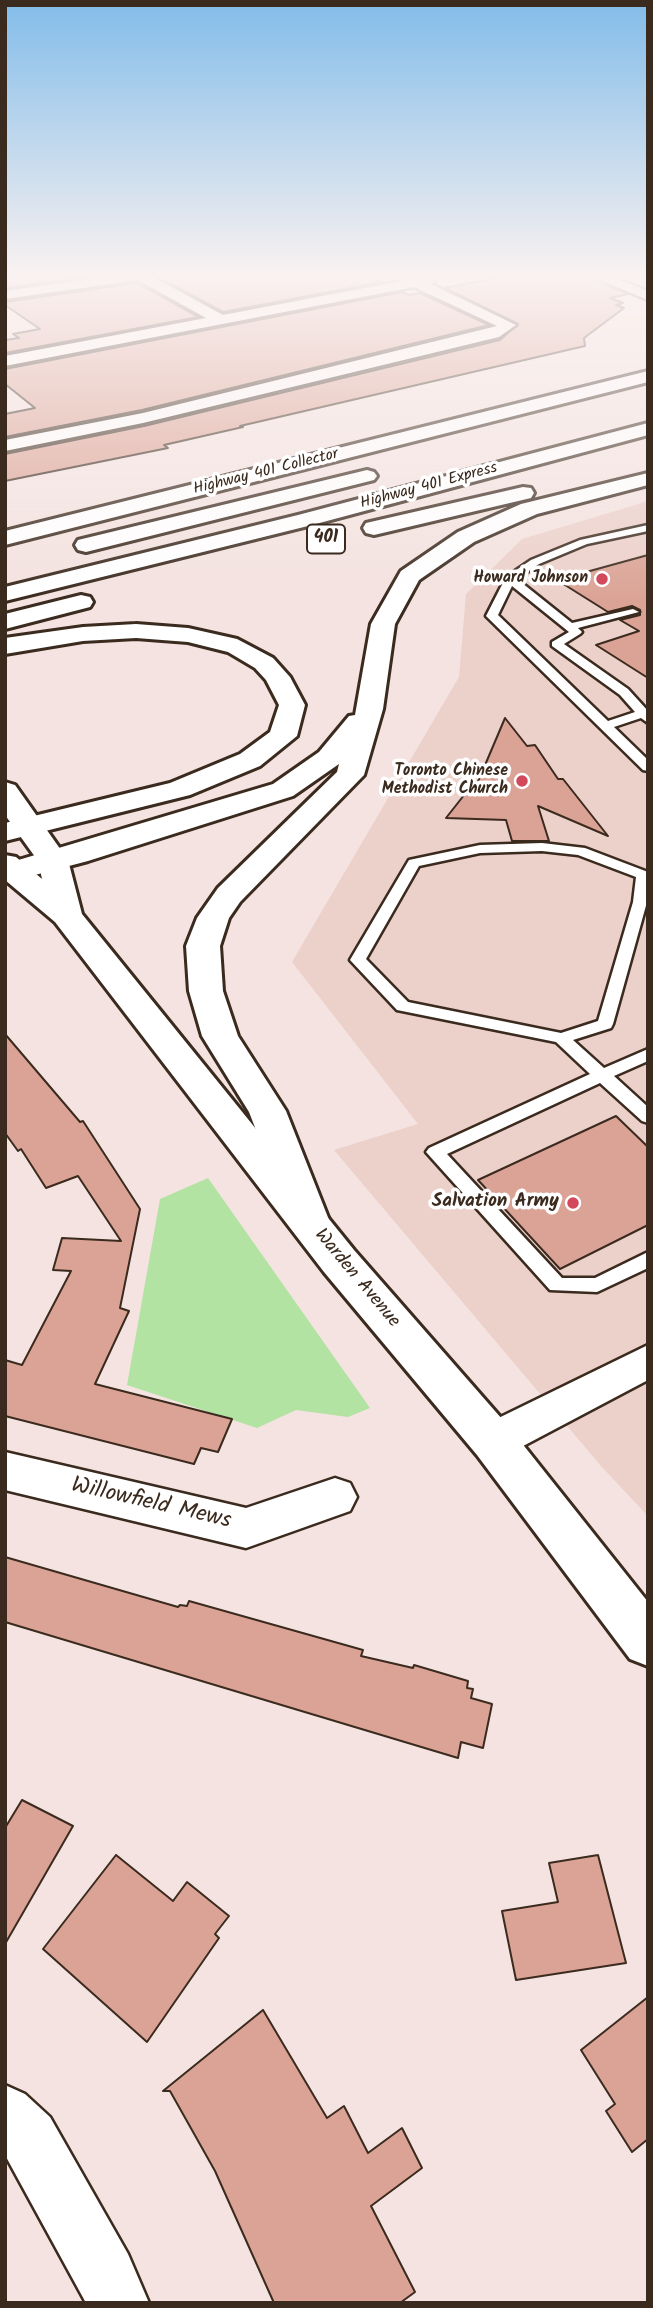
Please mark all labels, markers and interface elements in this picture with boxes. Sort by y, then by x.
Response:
street label: Highway 401 Collector [191,446,341,500]
street label: Highway 401 Express [358,459,500,515]
road number: 401 [307,524,345,554]
place label: Howard Johnson [474,569,588,589]
marker: Howard Johnson [594,571,610,587]
place label: Toronto Chinese Methodist Church [382,762,508,800]
marker: Toronto Chinese Methodist Church [514,773,530,789]
place label: Salvation Army [432,1192,559,1214]
marker: Salvation Army [565,1195,581,1211]
street label: Warden Avenue [308,1225,404,1333]
street label: Willowfield Mews [68,1473,234,1537]

